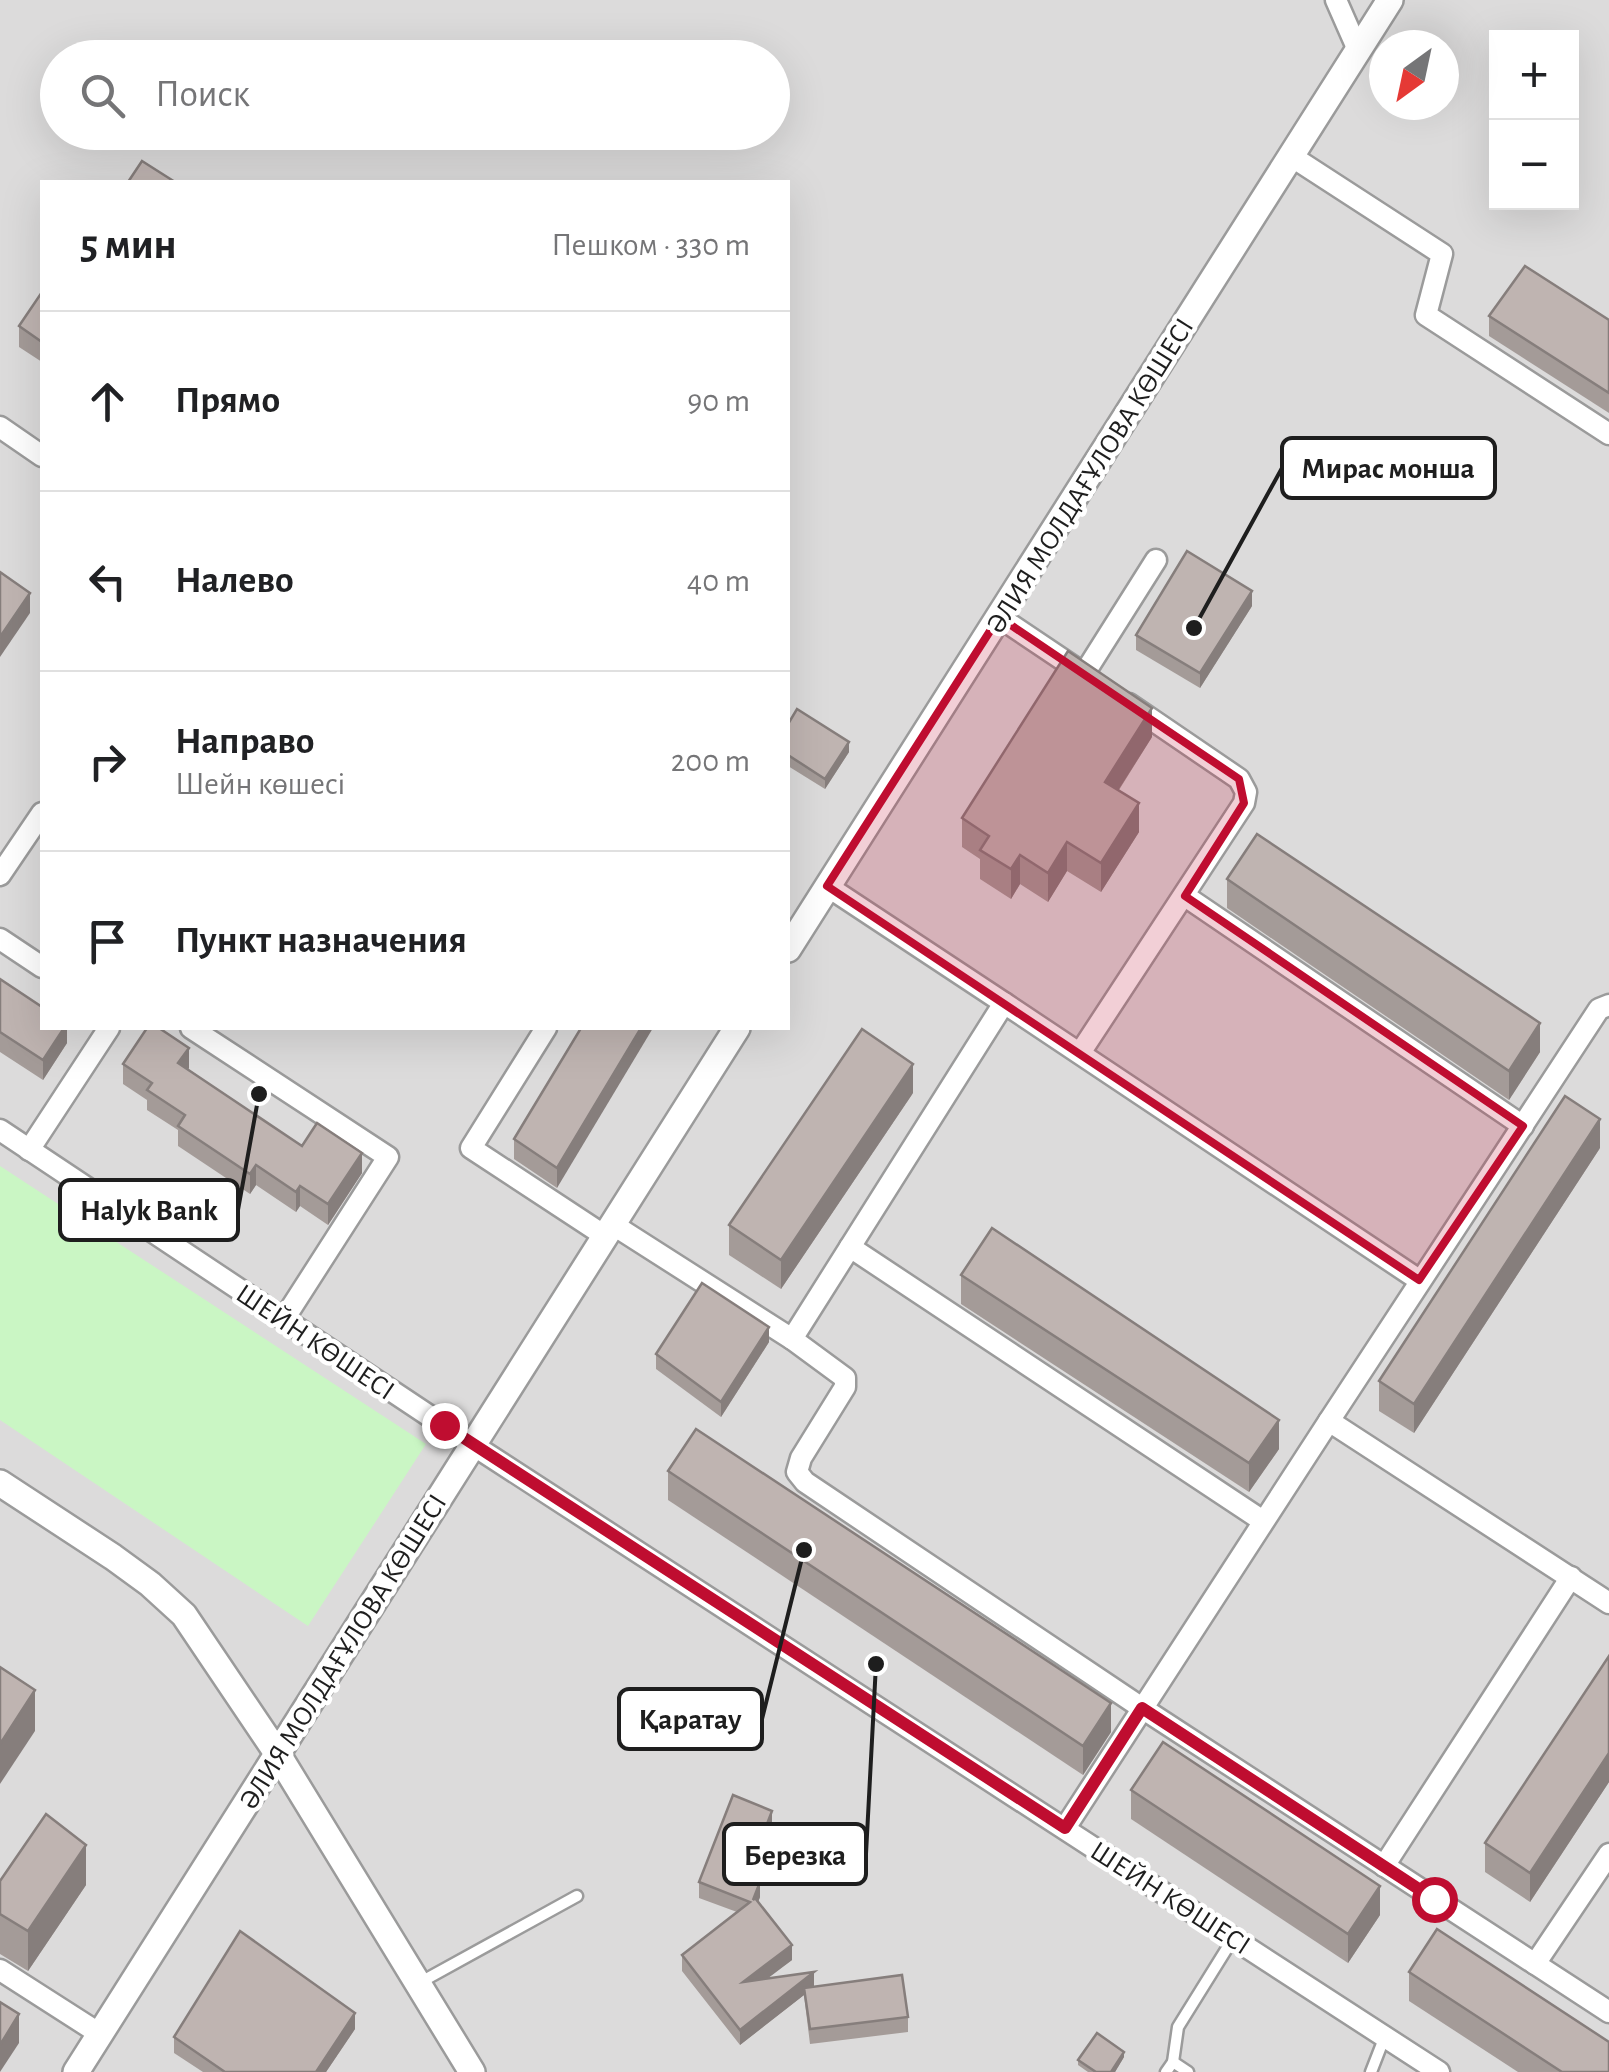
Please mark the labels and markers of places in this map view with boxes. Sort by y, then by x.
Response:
callout: Мирас монша [1282,438,1495,498]
callout: Halyk Bank [60,1180,238,1240]
callout: Қаратау [619,1689,762,1749]
callout: Березка [724,1824,866,1884]

